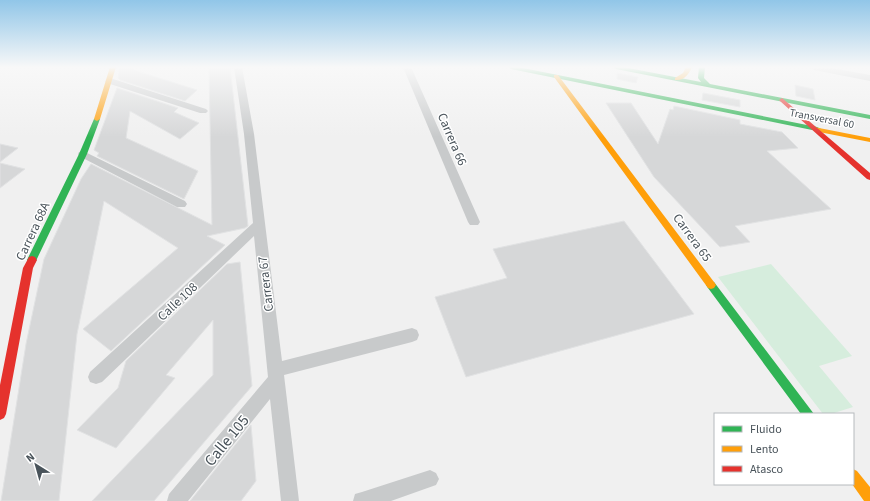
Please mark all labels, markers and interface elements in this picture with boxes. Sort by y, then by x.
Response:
street label: Transversal 60 [788,105,856,132]
street label: Carrera 66 [433,110,471,168]
street label: Carrera 68A [12,198,55,264]
street label: Carrera 65 [669,210,716,265]
street label: Carrera 67 [254,255,278,313]
street label: Calle 108 [154,278,202,325]
street label: Calle 105 [199,410,254,471]
legend [714,413,854,485]
text: Fluido [750,421,782,438]
text: Lento [750,441,779,458]
north arrow [16,445,56,485]
text: N [23,449,38,466]
text: Atasco [750,461,783,478]

